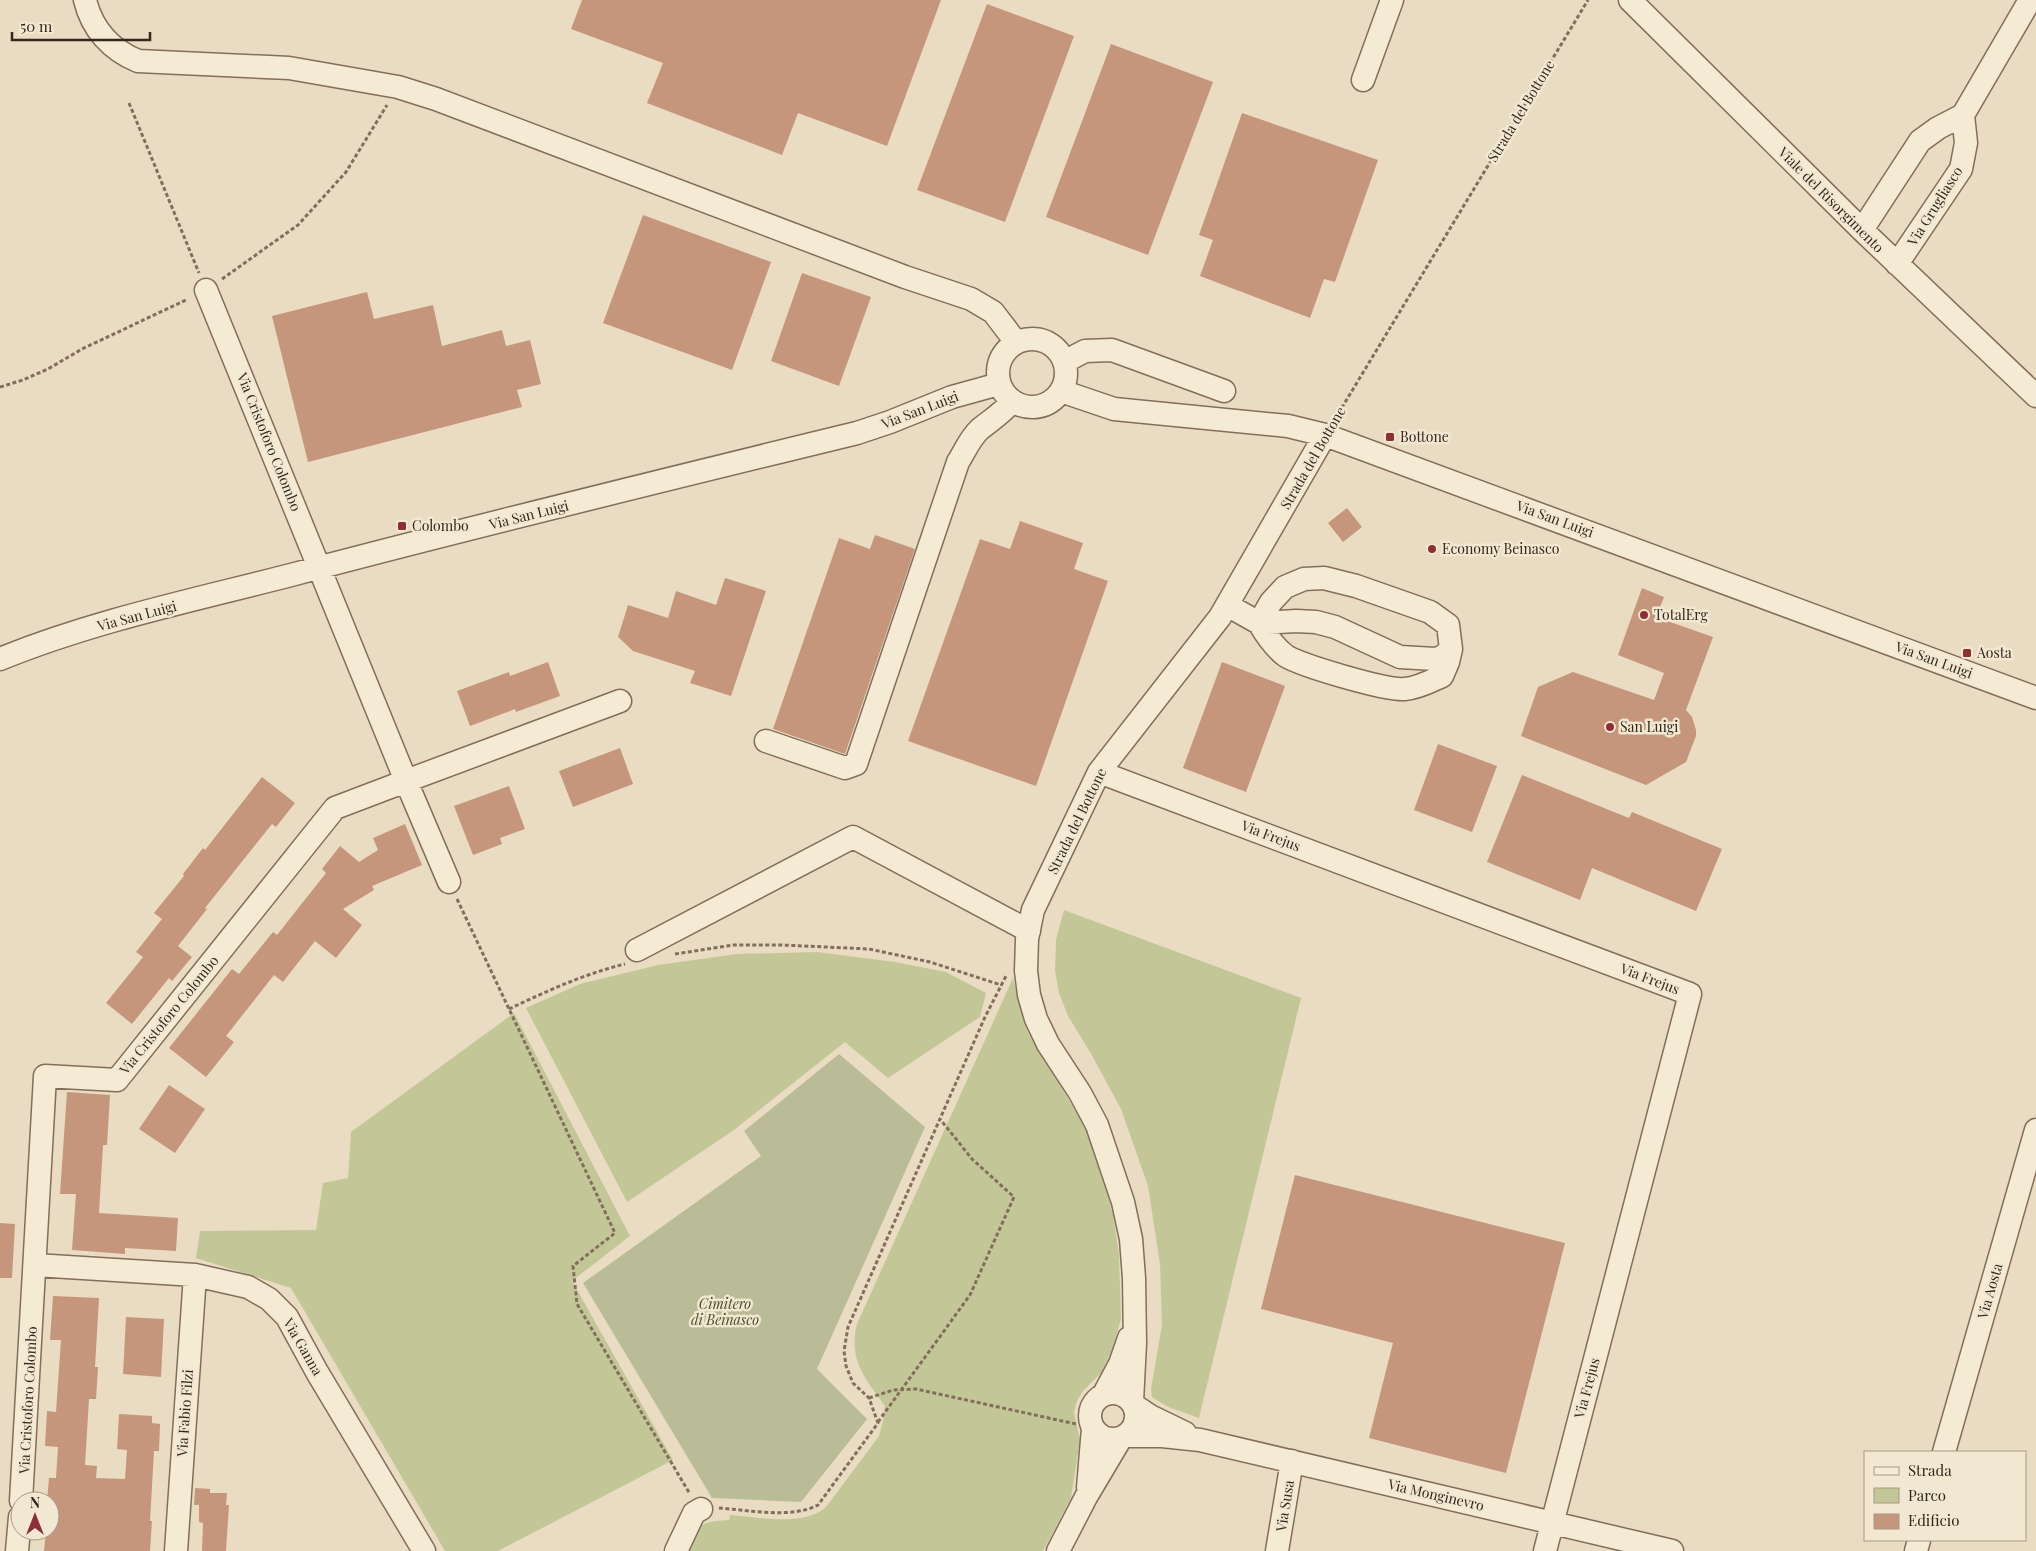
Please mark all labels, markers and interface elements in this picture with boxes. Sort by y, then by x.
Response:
scale bar [12,10,150,42]
text: 50 m [20,16,53,36]
street label: Strada del Bottone [1483,56,1559,165]
street label: Viale del Risorgimento [1774,142,1888,257]
street label: Via Grugliasco [1902,162,1967,250]
street label: Via Cristoforo Colombo [233,369,306,514]
street label: Via San Luigi [878,386,961,433]
street label: Strada del Bottone [1275,403,1350,513]
place label: Bottone [1400,427,1449,446]
marker: Bottone [1384,431,1396,443]
street label: Via San Luigi [486,495,571,534]
street label: Via San Luigi [1513,495,1597,541]
place label: Colombo [412,516,469,535]
marker: Colombo [396,520,408,532]
place label: Economy Beinasco [1442,539,1560,558]
marker: Economy Beinasco [1426,543,1438,555]
street label: Via San Luigi [94,596,179,635]
place label: TotalErg [1654,605,1708,624]
marker: TotalErg [1638,609,1650,621]
street label: Via San Luigi [1892,636,1976,682]
place label: Aosta [1976,643,2012,662]
marker: Aosta [1961,647,1973,659]
place label: San Luigi [1620,717,1678,736]
marker: San Luigi [1604,721,1616,733]
street label: Strada del Bottone [1043,765,1110,877]
street label: Via Frejus [1238,815,1304,856]
street label: Via Cristoforo Colombo [114,951,223,1079]
street label: Via Frejus [1617,958,1683,999]
street label: Via Aosta [1972,1261,2007,1322]
park label: Cimitero di Beinasco [691,1294,759,1329]
street label: Via Ganna [279,1314,327,1379]
street label: Via Cristoforo Colombo [14,1325,41,1475]
street label: Via Frejus [1569,1355,1604,1421]
street label: Via Fabio Filzi [172,1369,197,1458]
legend [1864,1451,2026,1541]
text: Strada [1908,1460,1952,1480]
street label: Via Monginevro [1385,1474,1486,1515]
street label: Via Susa [1271,1479,1298,1534]
text: Parco [1908,1485,1946,1505]
north arrow [10,1491,60,1541]
text: N [30,1493,40,1512]
text: Edificio [1908,1510,1959,1530]

